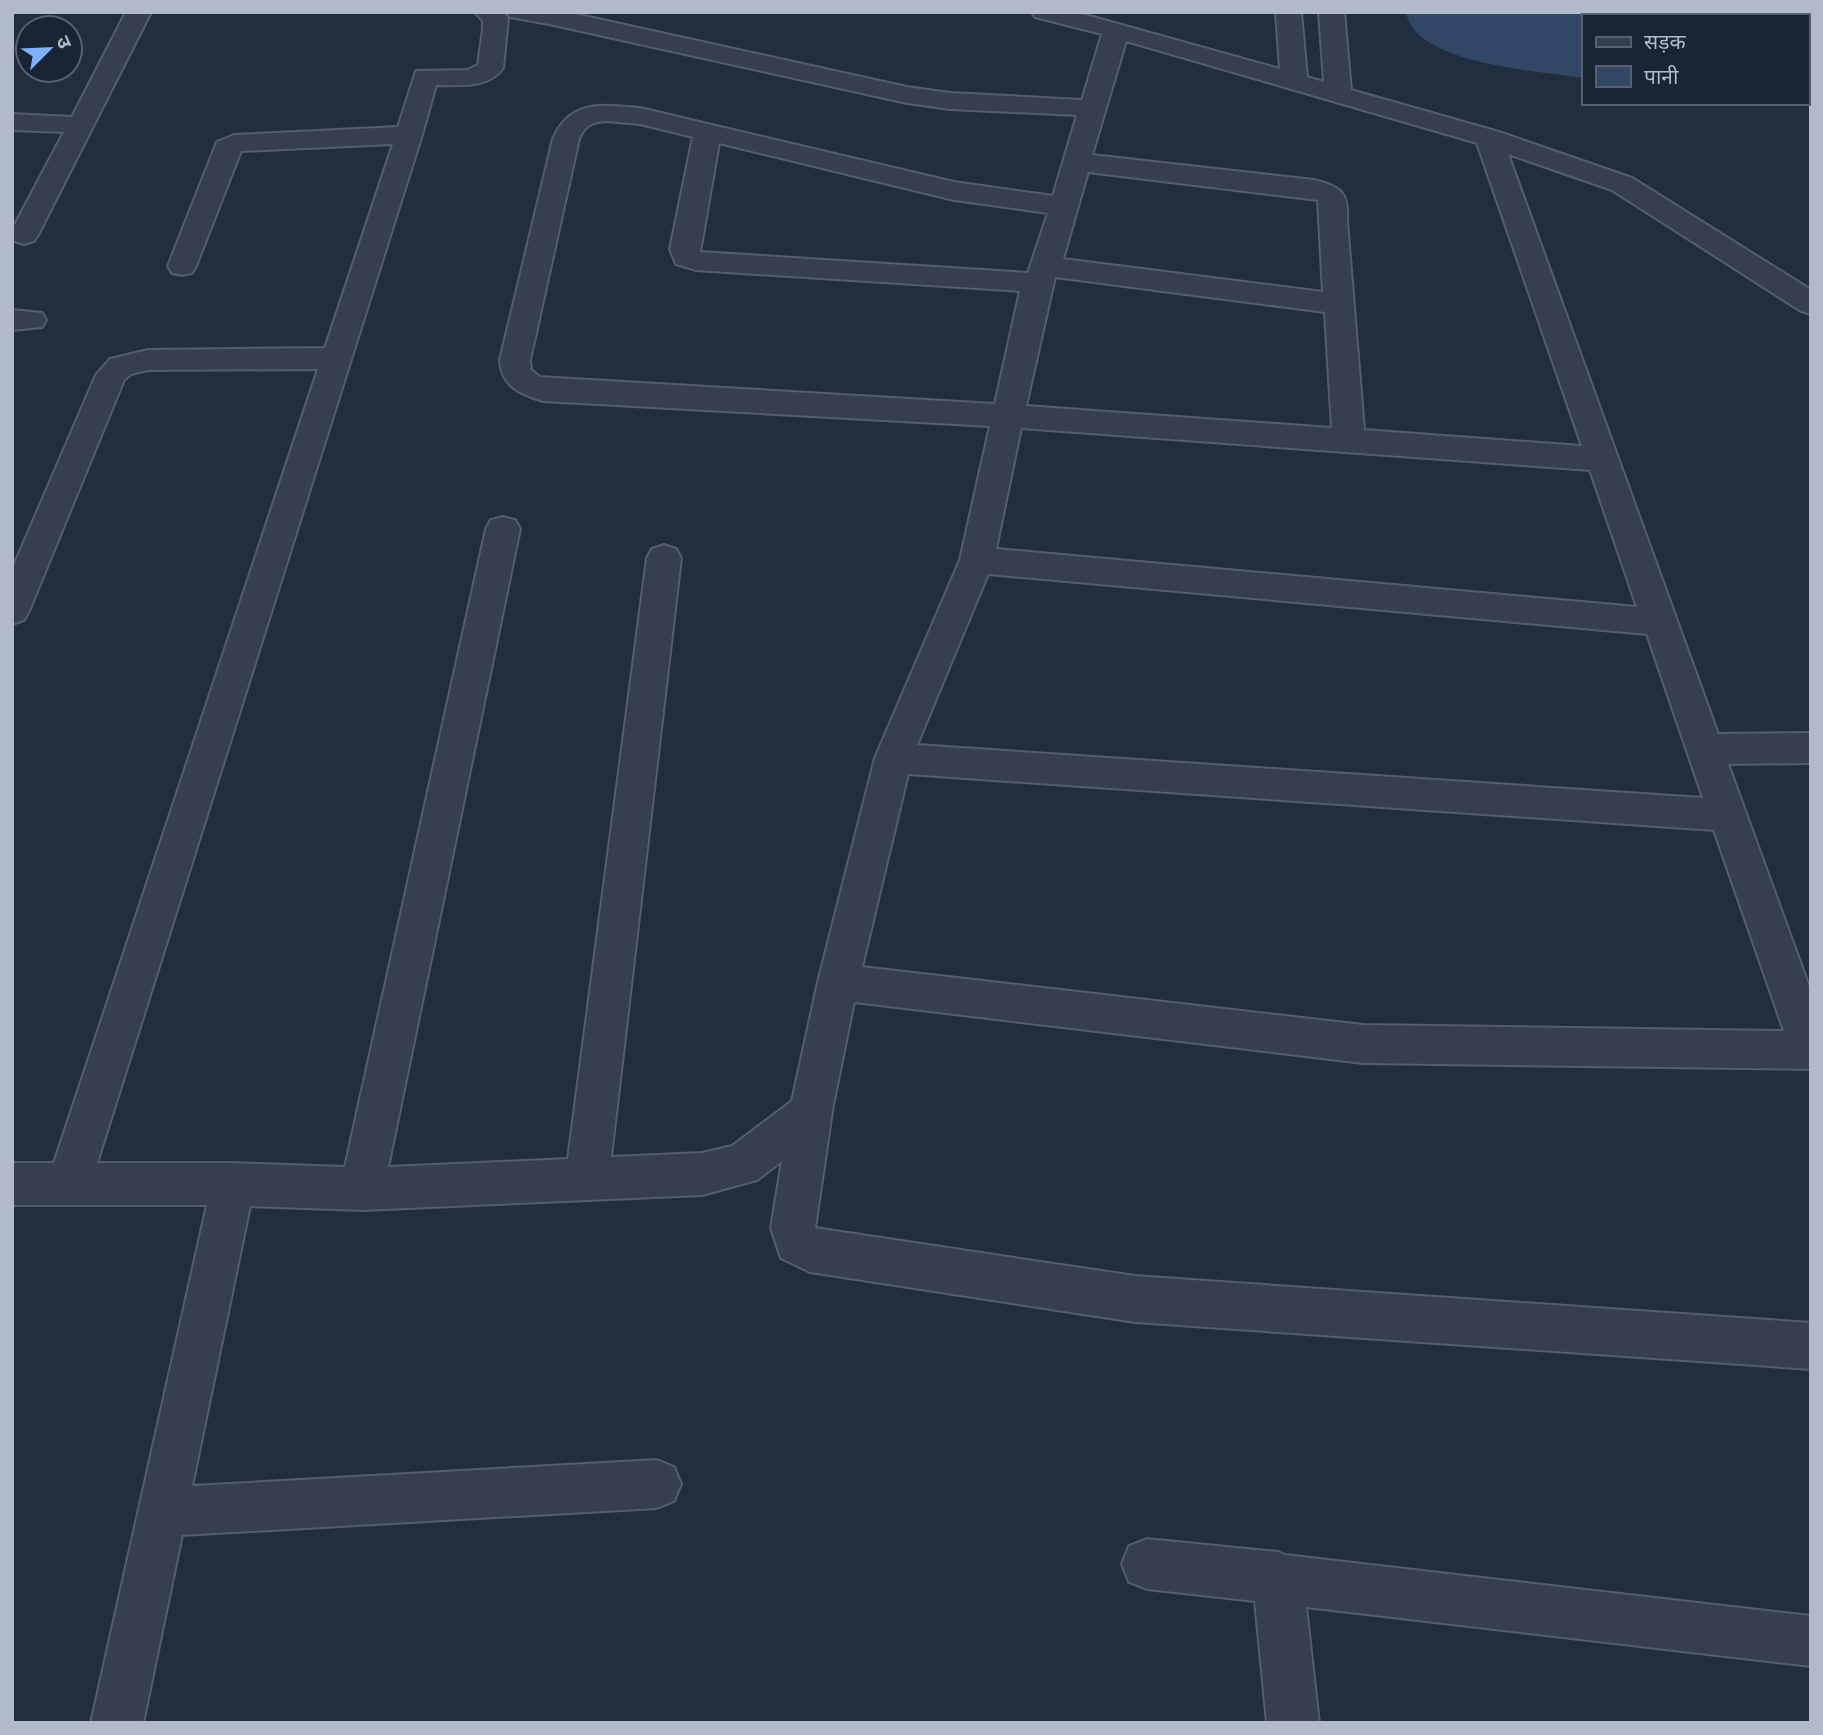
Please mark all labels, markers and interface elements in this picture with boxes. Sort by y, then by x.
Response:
north arrow [14,14,84,84]
legend [1582,14,1809,105]
text: सड़क [1644,27,1686,55]
text: उ [50,32,79,53]
text: पानी [1644,62,1679,90]

